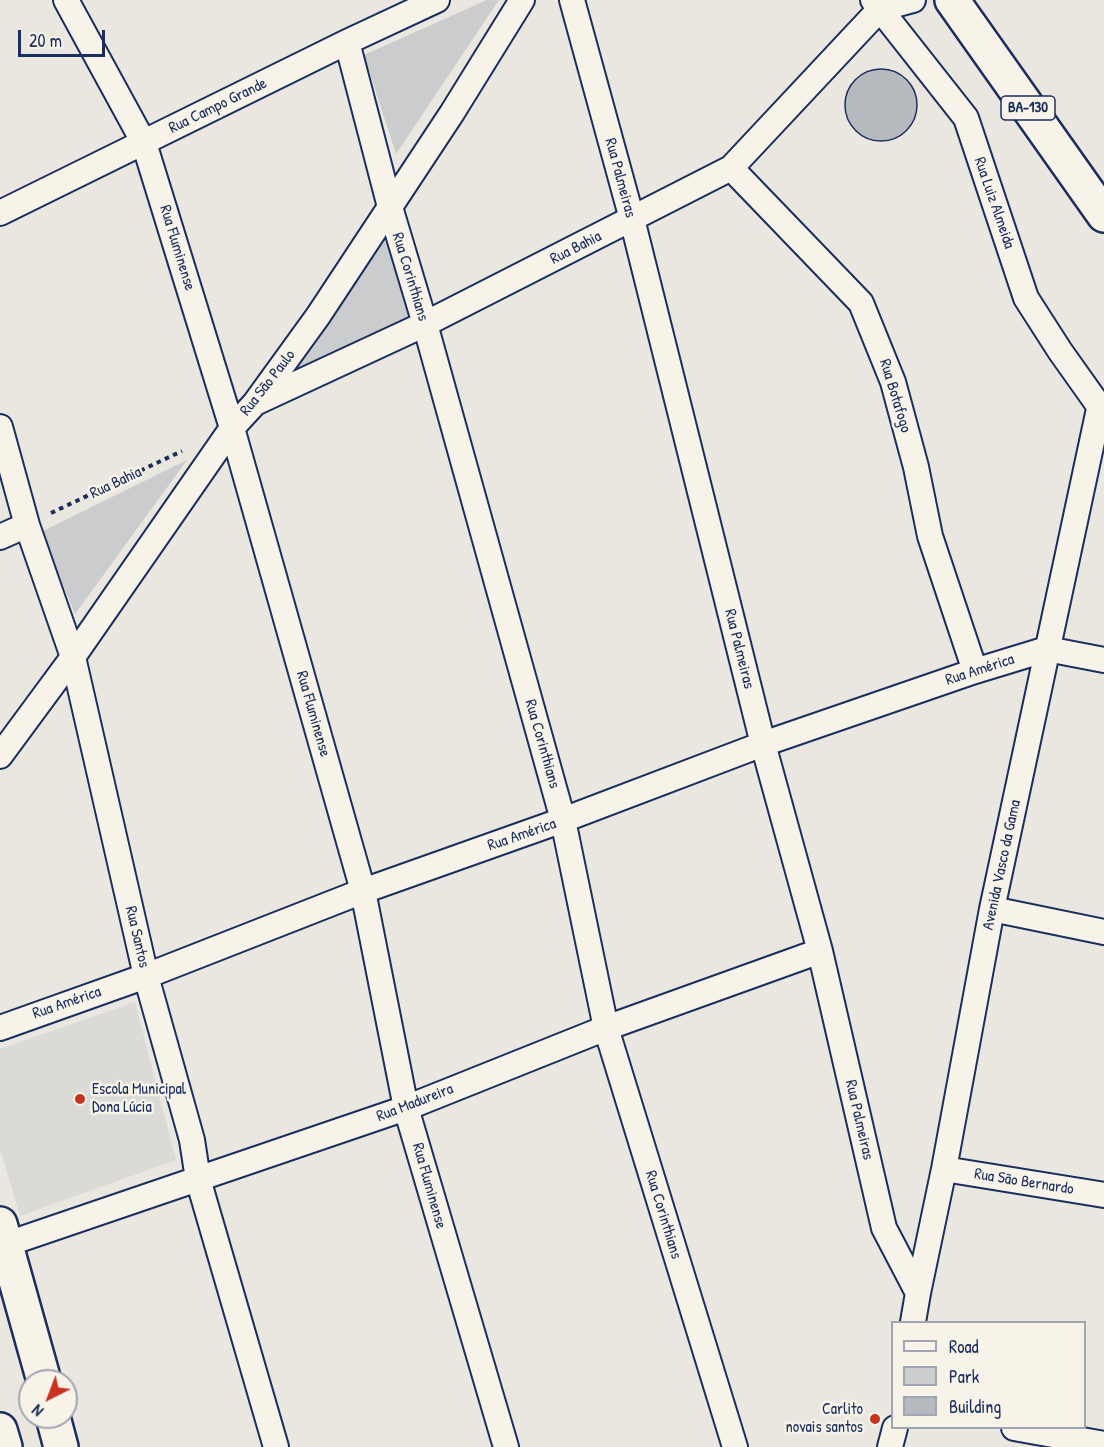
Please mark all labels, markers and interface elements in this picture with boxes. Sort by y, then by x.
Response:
scale bar [21,18,108,56]
text: 20 m [29,28,62,53]
street label: Rua Campo Grande [166,74,270,138]
road number: BA-130 [1001,96,1055,120]
street label: Rua Palmeiras [600,136,640,220]
street label: Rua Luiz Almeida [969,155,1019,251]
street label: Rua Fluminense [155,203,199,293]
street label: Rua Bahia [547,227,605,269]
street label: Rua Corinthians [387,231,433,323]
street label: Rua São Paulo [236,346,300,420]
street label: Rua Botafogo [875,357,915,435]
street label: Rua Bahia [87,463,145,503]
street label: Rua Palmeiras [720,607,758,691]
street label: Rua América [943,650,1017,690]
street label: Rua Fluminense [292,669,334,759]
street label: Rua Corinthians [520,697,564,791]
street label: Avenida Vasco da Gama [979,798,1025,932]
street label: Rua América [485,814,559,856]
street label: Rua Santos [121,904,153,970]
street label: Rua América [30,982,104,1024]
street label: Rua Palmeiras [841,1078,877,1162]
place label: Escola Municipal Dona Lúcia [92,1080,186,1118]
street label: Rua Madureira [374,1080,456,1126]
marker: Escola Municipal Dona Lúcia [73,1092,87,1106]
street label: Rua Fluminense [408,1141,450,1231]
street label: Rua São Bernardo [973,1165,1075,1199]
street label: Rua Corinthians [640,1169,686,1261]
legend [891,1321,1086,1429]
text: Road [949,1334,979,1359]
text: Park [949,1364,979,1389]
north arrow [18,1369,78,1429]
text: Building [949,1394,1001,1419]
text: N [27,1400,48,1422]
place label: Carlito novais santos [785,1400,863,1438]
marker: Carlito novais santos [868,1412,882,1426]

